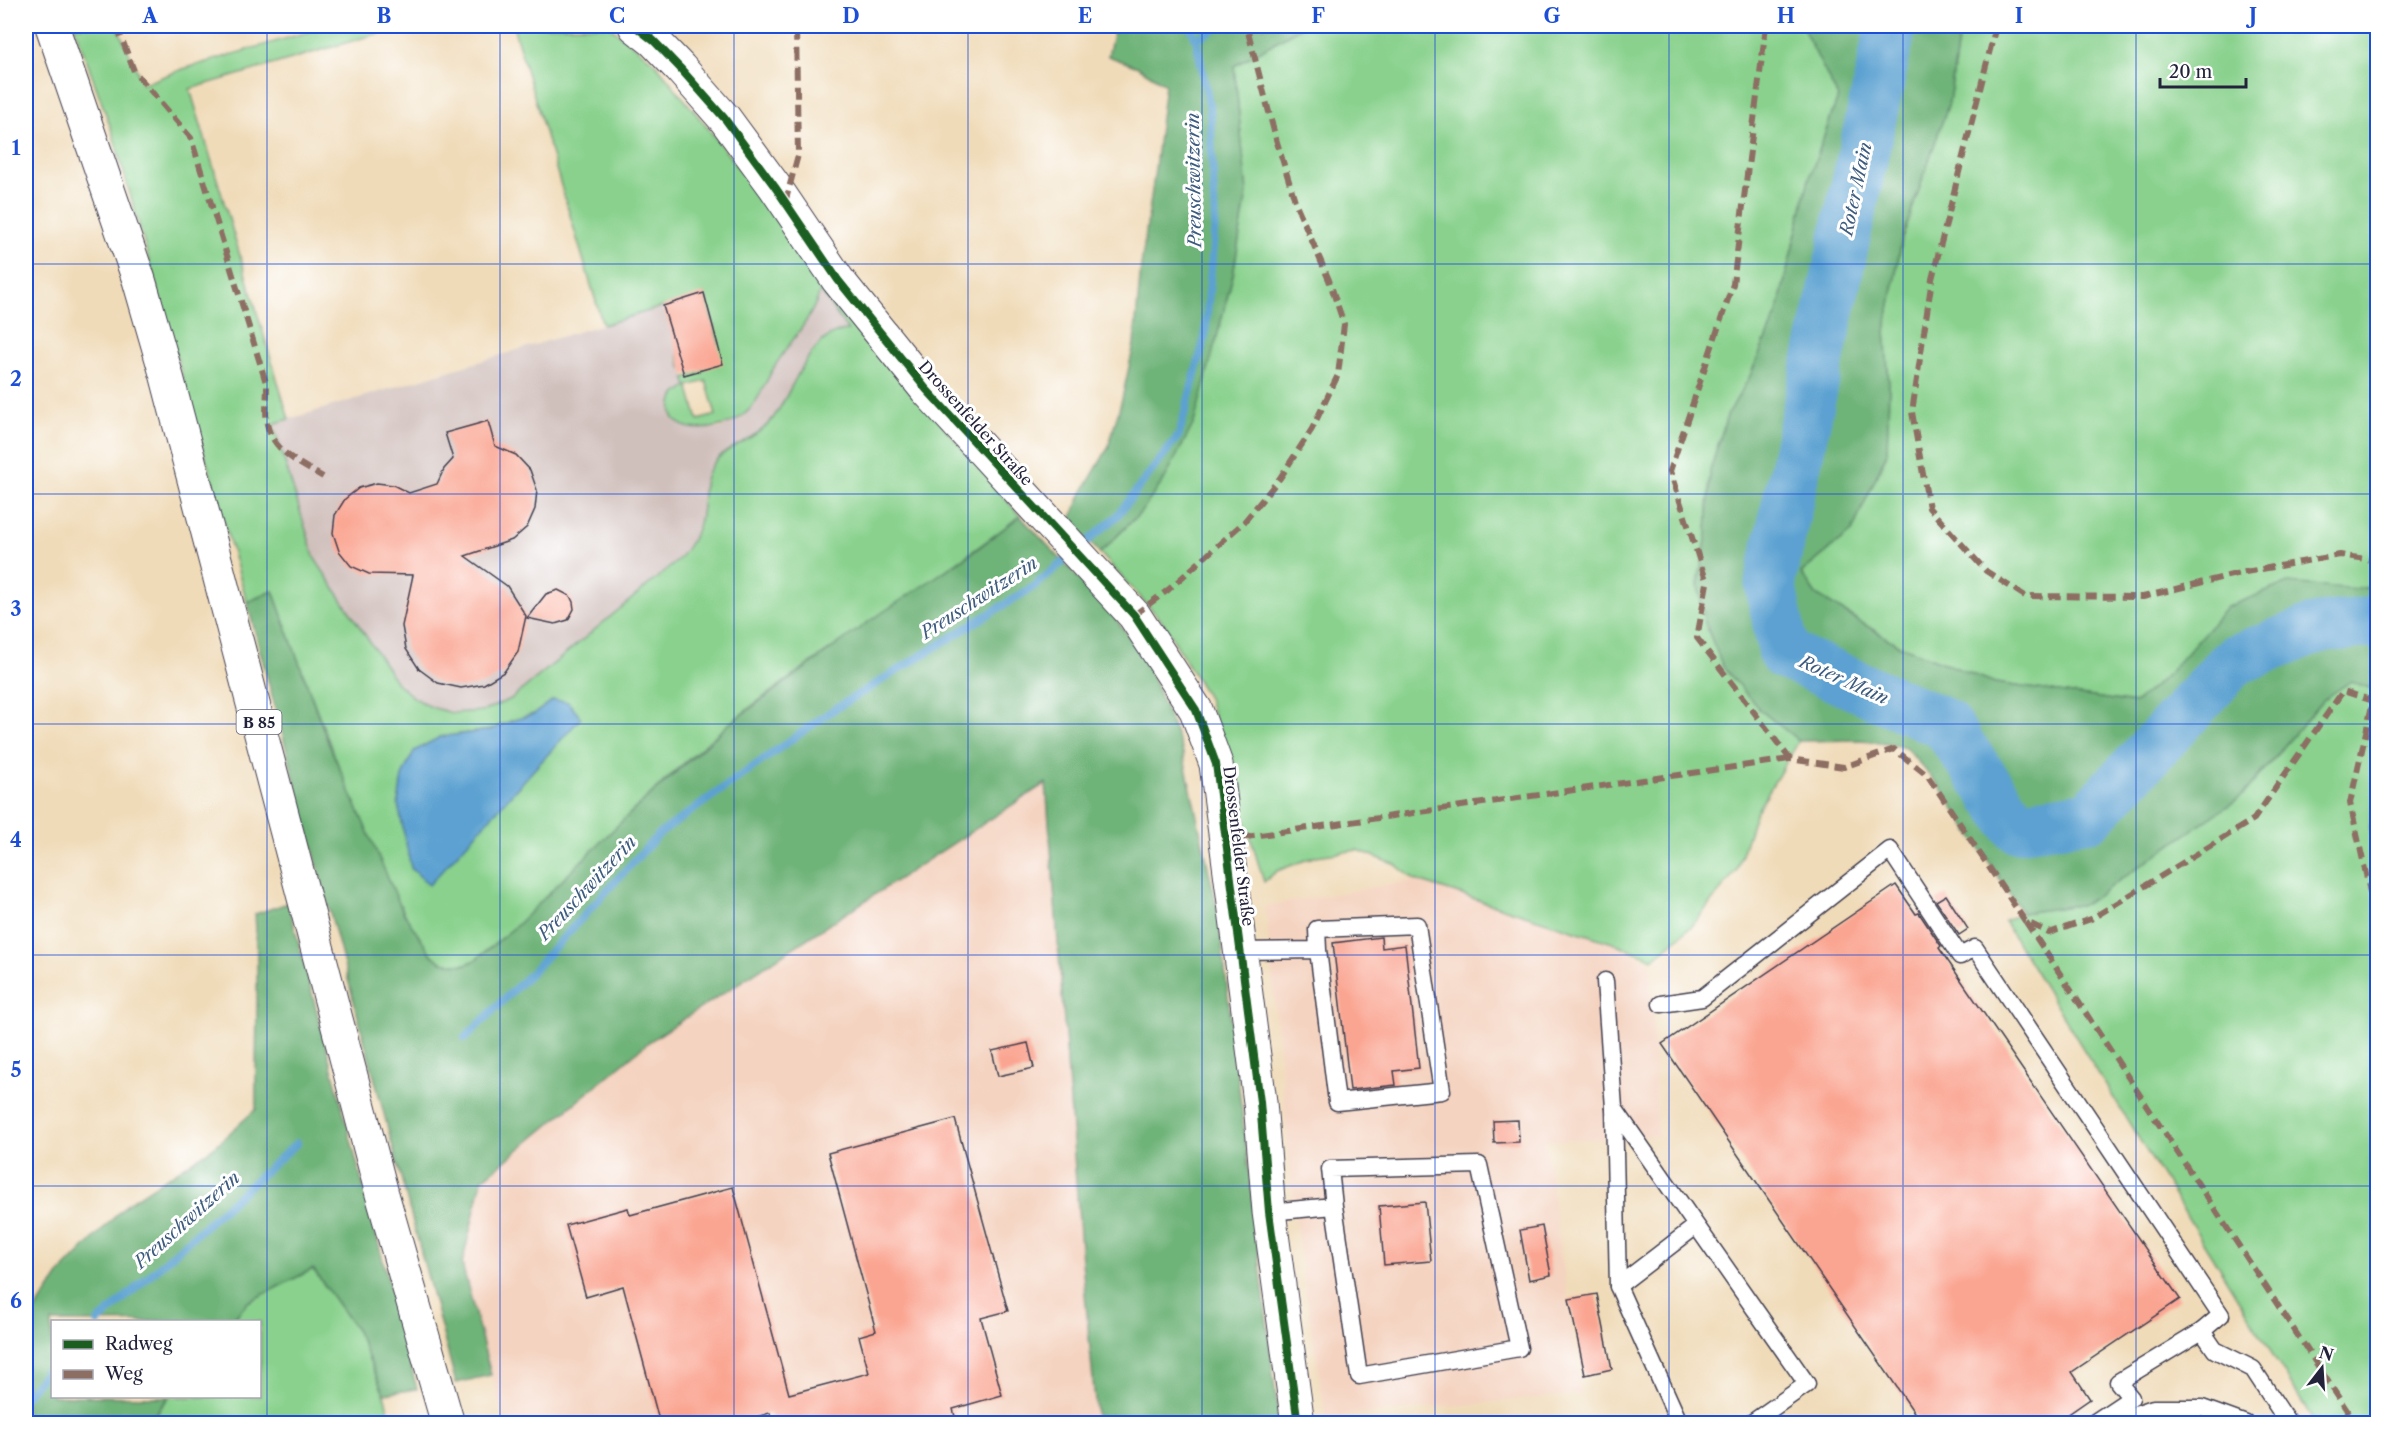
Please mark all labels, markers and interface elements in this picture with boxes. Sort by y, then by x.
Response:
text: A [141,4,158,28]
text: B [377,4,392,28]
text: C [609,4,625,28]
text: D [842,4,860,28]
text: E [1078,4,1092,28]
text: F [1311,4,1325,28]
text: G [1544,4,1561,28]
text: H [1777,4,1795,28]
text: I [2015,4,2023,28]
text: J [2245,4,2257,28]
scale bar [2160,51,2246,89]
text: 20 m [2169,61,2213,83]
water label: Preuschwitzerin [1182,112,1206,250]
text: 1 [12,136,21,160]
water label: Roter Main [1835,140,1877,240]
street label: Drossenfelder Straße [915,356,1037,490]
text: 2 [10,367,22,391]
water label: Preuschwitzerin [915,552,1042,645]
text: 3 [10,597,22,621]
water label: Roter Main [1794,650,1892,709]
road number: B 85 [236,710,282,734]
street label: Drossenfelder Straße [1219,765,1259,927]
text: 4 [10,828,22,852]
water label: Preuschwitzerin [532,831,641,946]
text: 5 [10,1058,22,1082]
water label: Preuschwitzerin [128,1167,245,1275]
text: 6 [10,1289,22,1313]
legend [51,1320,261,1398]
text: Radweg [105,1333,173,1355]
north arrow [2292,1338,2352,1398]
text: N [2317,1342,2336,1365]
text: Weg [104,1363,143,1385]

